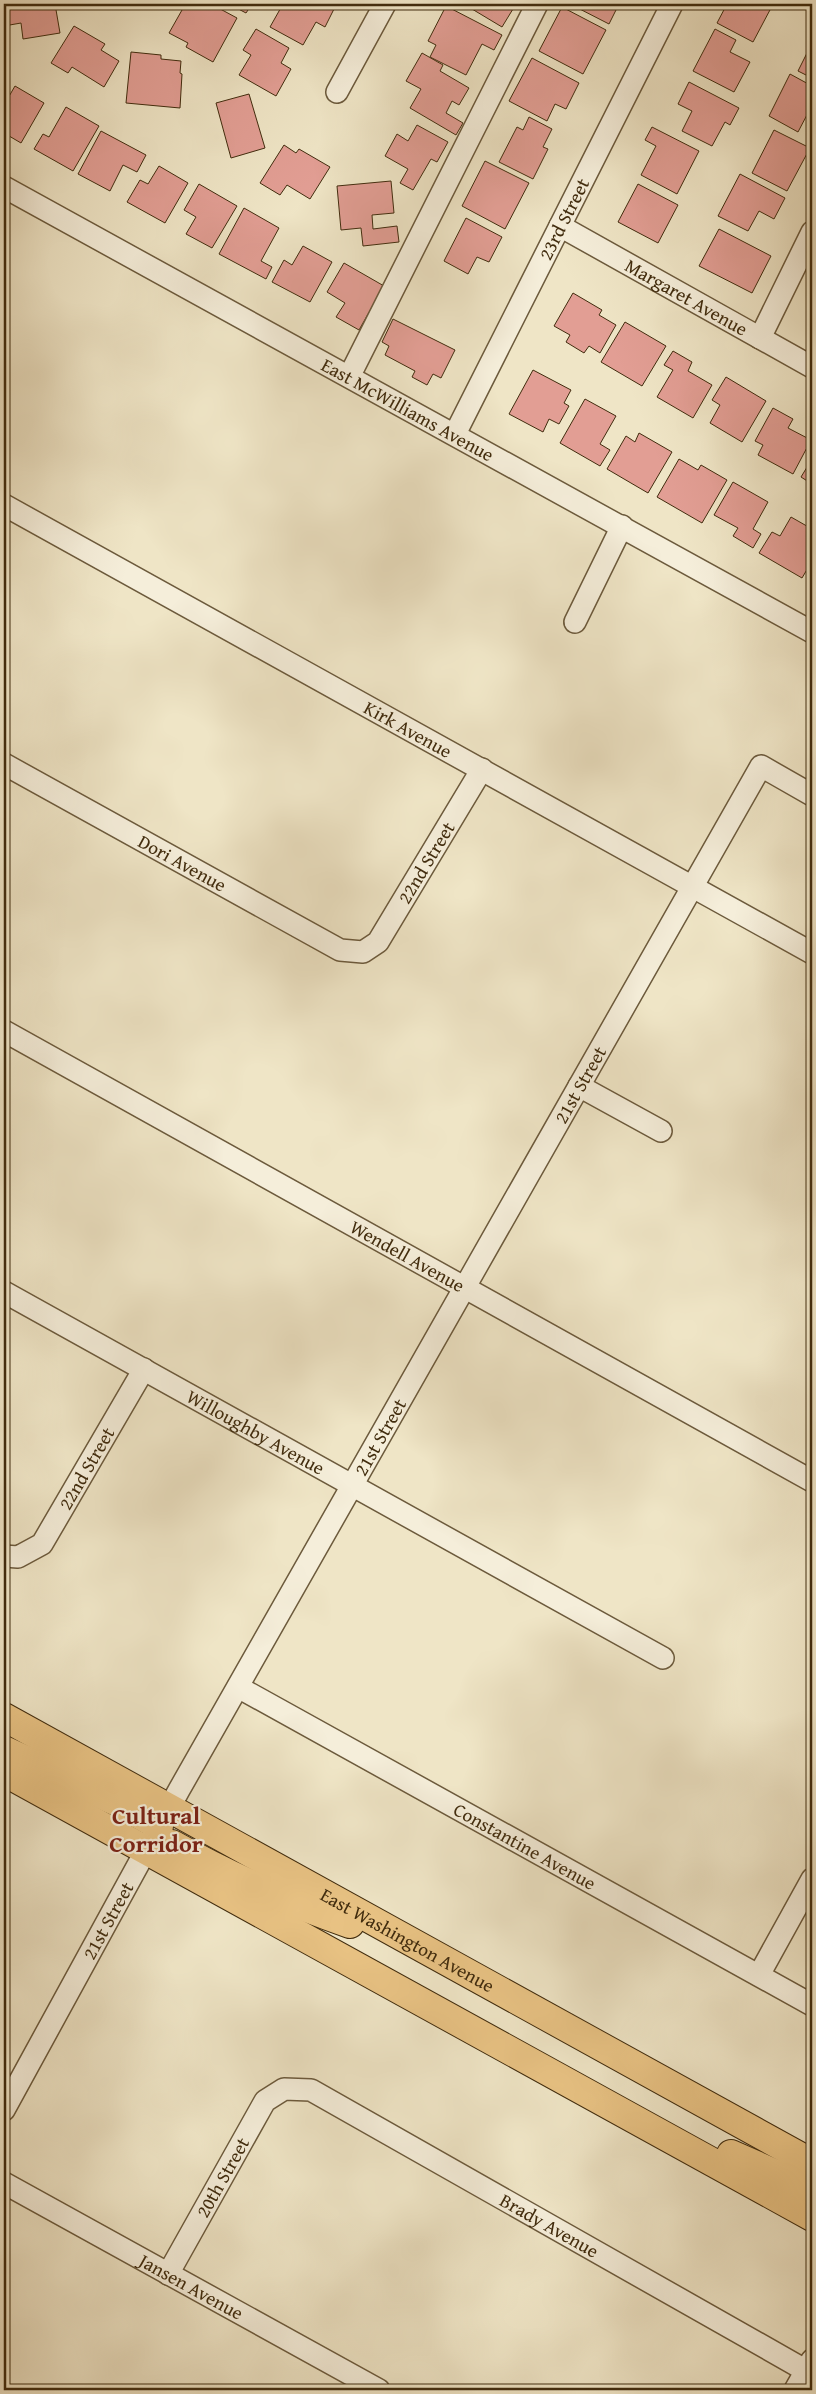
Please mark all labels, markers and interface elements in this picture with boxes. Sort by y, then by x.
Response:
street label: 23rd Street [531,173,596,265]
street label: Margaret Avenue [620,251,753,342]
street label: East McWilliams Avenue [316,351,499,468]
street label: Kirk Avenue [359,693,457,765]
street label: 22nd Street [390,816,462,909]
street label: Dori Avenue [133,827,232,899]
street label: 21st Street [547,1041,613,1128]
street label: Wendell Avenue [345,1213,470,1299]
street label: Willoughby Avenue [182,1382,330,1482]
street label: 21st Street [347,1393,413,1481]
street label: 22nd Street [51,1421,121,1515]
street label: Constantine Avenue [449,1795,601,1897]
district label: Cultural Corridor [109,1798,203,1861]
street label: 21st Street [75,1876,140,1964]
street label: East Washington Avenue [316,1880,500,1999]
street label: 20th Street [189,2132,256,2222]
street label: Brady Avenue [495,2186,604,2264]
street label: Jansen Avenue [132,2245,249,2327]

